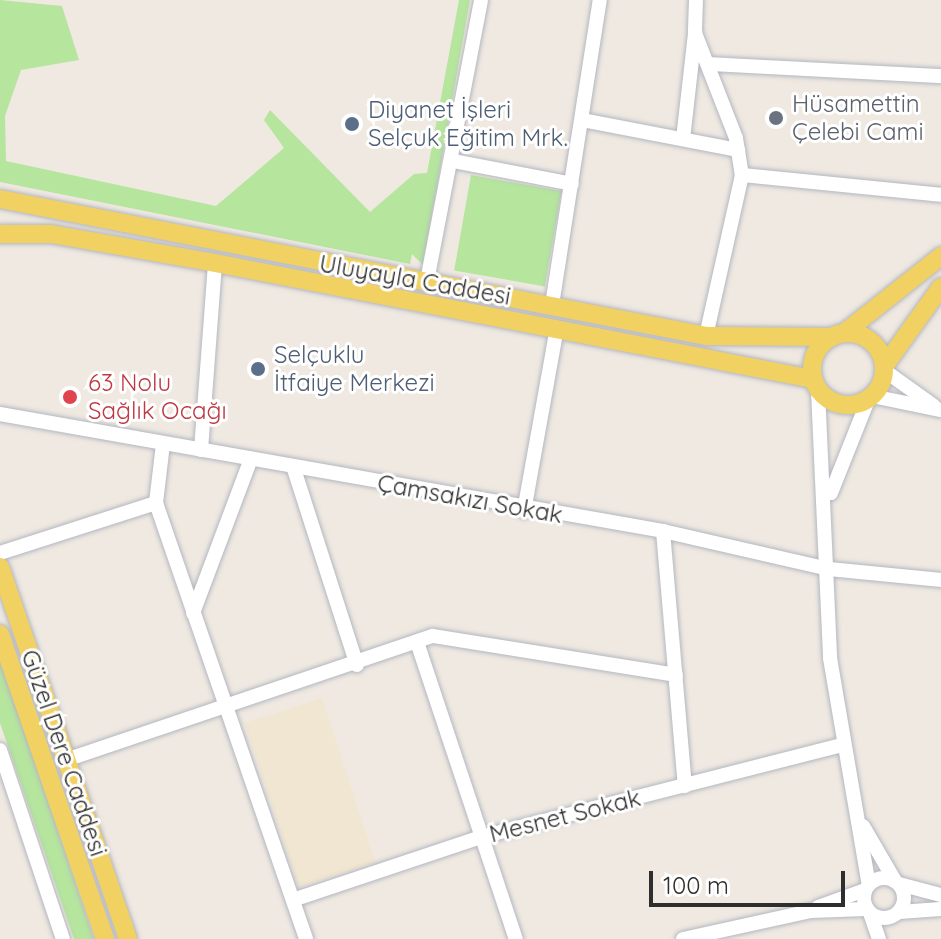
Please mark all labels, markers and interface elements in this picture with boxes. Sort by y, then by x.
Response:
place label: Hüsamettin Çelebi Cami [792,90,924,146]
place label: Diyanet İşleri Selçuk Eğitim Mrk. [368,96,568,152]
marker: Hüsamettin Çelebi Cami [767,109,785,127]
marker: Diyanet İşleri Selçuk Eğitim Mrk. [343,115,361,133]
street label: Uluyayla Caddesi [317,249,513,311]
place label: Selçuklu İtfaiye Merkezi [274,341,435,397]
marker: Selçuklu İtfaiye Merkezi [249,360,267,378]
place label: 63 Nolu Sağlık Ocağı [88,369,227,425]
marker: 63 Nolu Sağlık Ocağı [59,386,81,408]
street label: Çamsakızı Sokak [375,469,565,529]
street label: Güzel Dere Caddesi [15,646,113,860]
street label: Mesnet Sokak [486,783,644,849]
scale bar [653,855,849,905]
text: 100 m [663,870,729,900]

